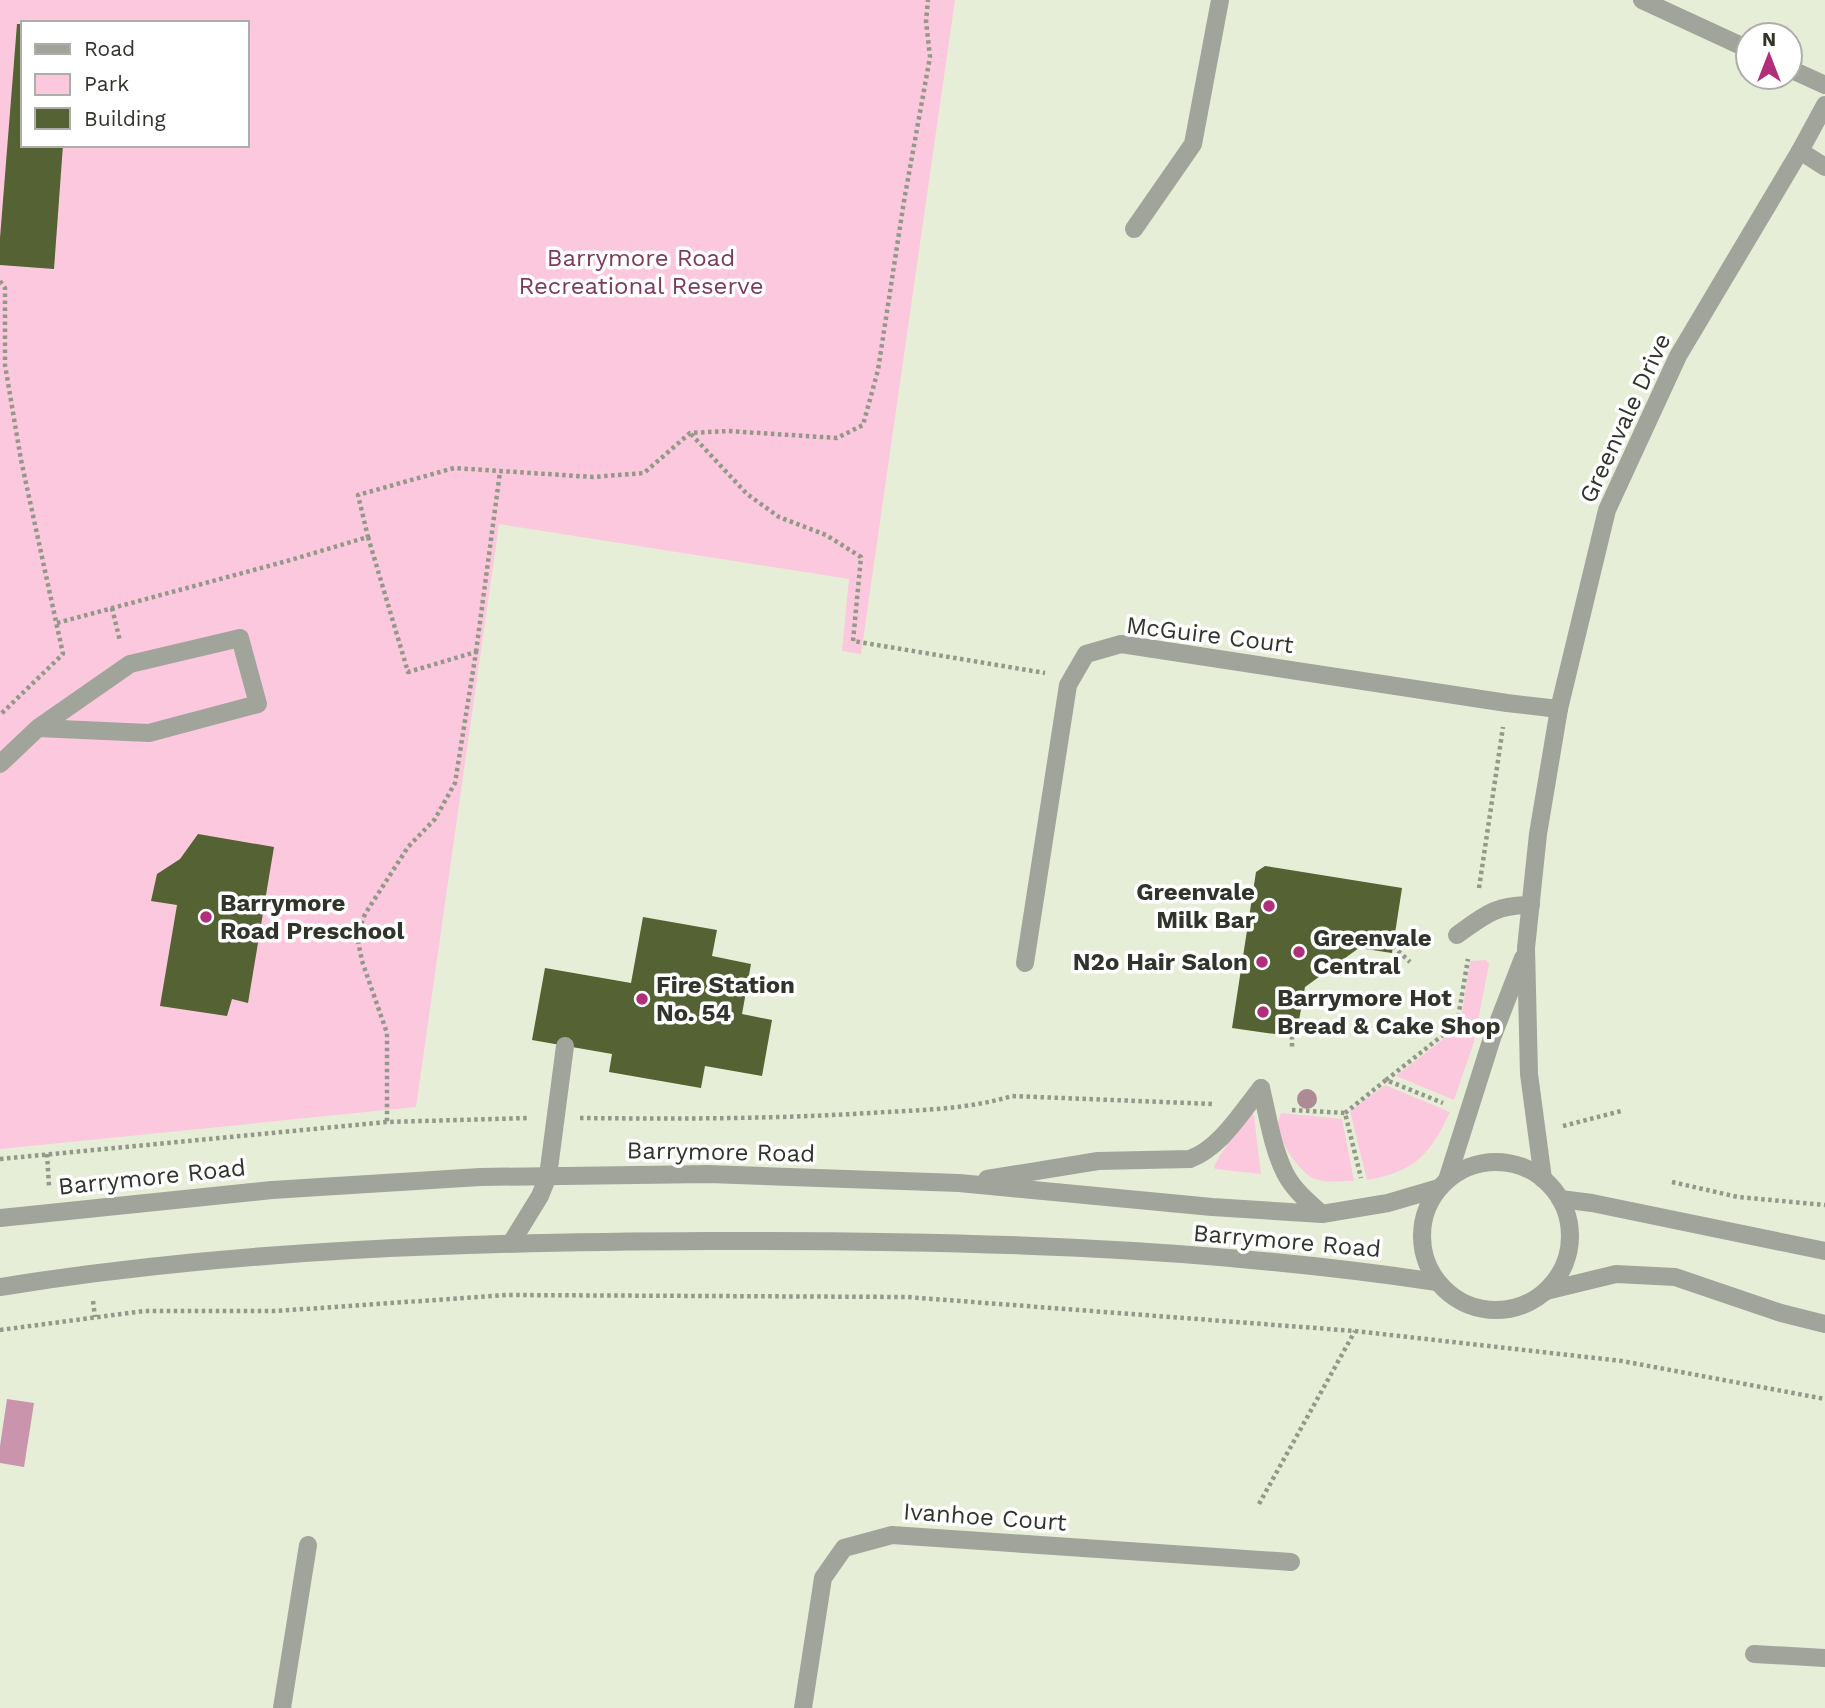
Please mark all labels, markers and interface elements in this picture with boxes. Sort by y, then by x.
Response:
legend [21,21,248,147]
north arrow [1734,21,1804,91]
text: N [1762,28,1776,51]
text: Road [84,36,135,61]
text: Park [84,71,129,96]
text: Building [84,106,166,131]
park label: Barrymore Road Recreational Reserve [518,244,764,300]
street label: Greenvale Drive [1573,329,1677,507]
street label: McGuire Court [1125,611,1295,659]
place label: Greenvale Milk Bar [1136,878,1256,934]
place label: Barrymore Road Preschool [220,889,404,945]
marker: Greenvale Milk Bar [1261,898,1277,914]
marker: Barrymore Road Preschool [198,909,214,925]
place label: Greenvale Central [1313,924,1432,980]
marker: Greenvale Central [1291,944,1307,960]
place label: N2o Hair Salon [1073,948,1248,976]
marker: N2o Hair Salon [1254,954,1270,970]
place label: Fire Station No. 54 [656,971,795,1027]
place label: Barrymore Hot Bread & Cake Shop [1277,984,1501,1040]
marker: Fire Station No. 54 [634,991,650,1007]
marker: Barrymore Hot Bread & Cake Shop [1255,1004,1271,1020]
street label: Barrymore Road [627,1136,815,1168]
street label: Barrymore Road [57,1153,247,1201]
street label: Barrymore Road [1192,1219,1382,1263]
street label: Ivanhoe Court [902,1497,1068,1537]

